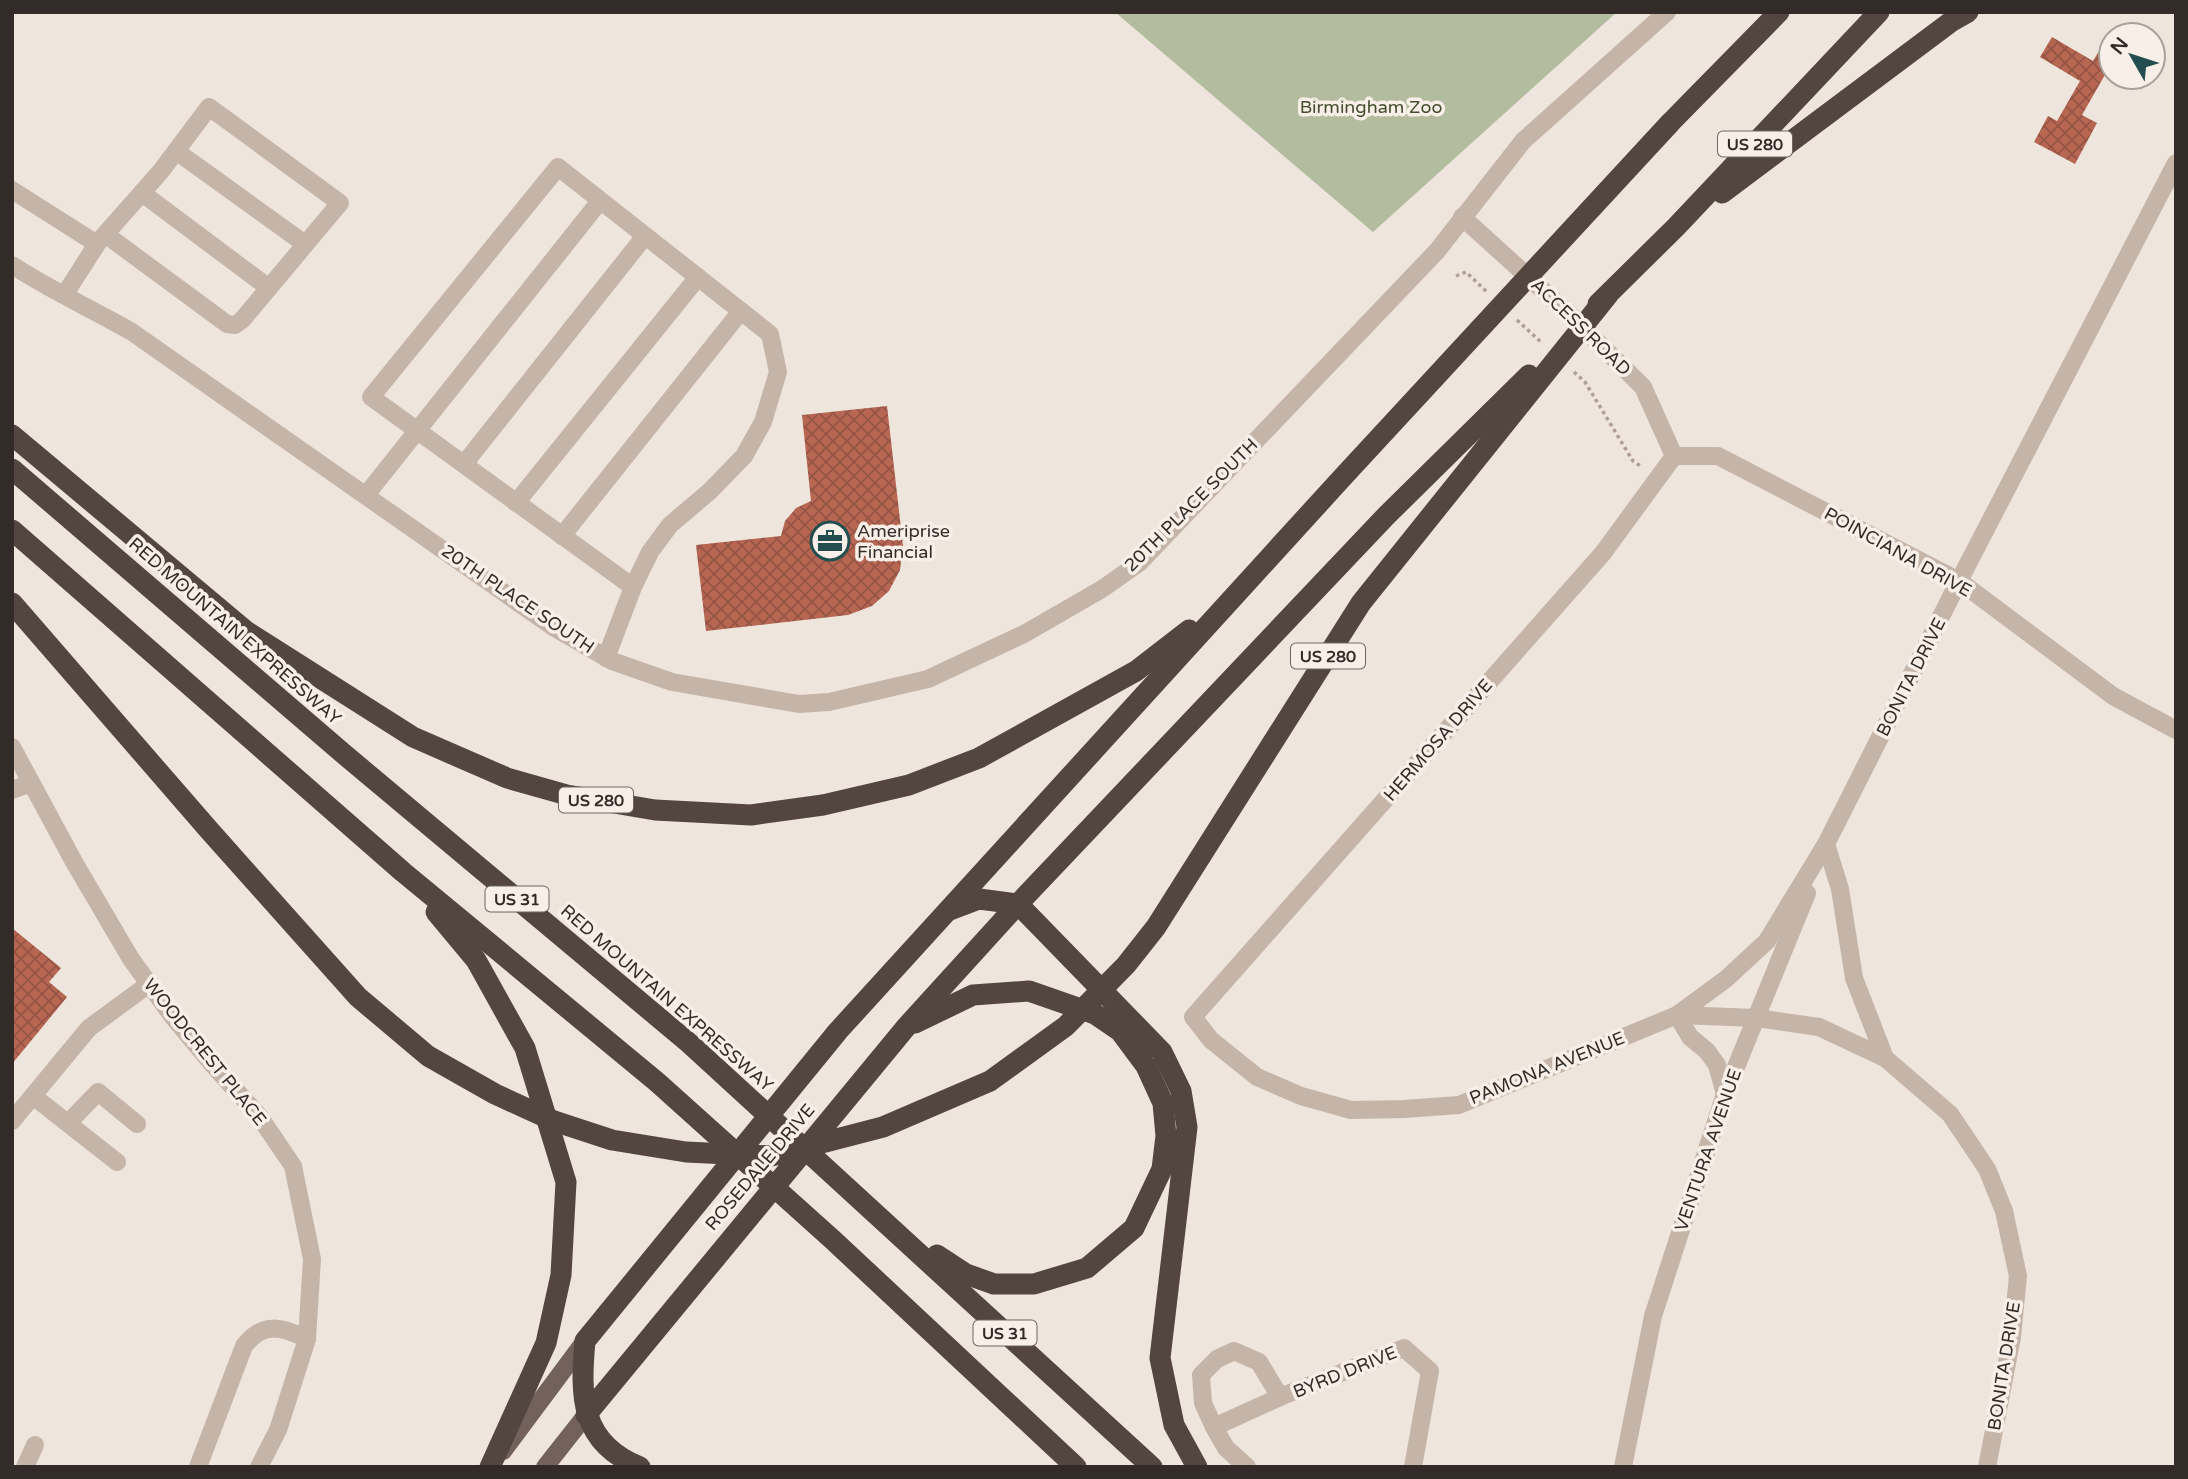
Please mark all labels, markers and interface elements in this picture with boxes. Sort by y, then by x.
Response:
north arrow [2097,21,2167,91]
text: N [2106,33,2133,59]
park label: Birmingham Zoo [1300,96,1442,118]
road number: US 280 [1718,132,1792,156]
street label: ACCESS ROAD [1526,274,1636,380]
street label: 20TH PLACE SOUTH [1120,434,1262,576]
street label: POINCIANA DRIVE [1820,502,1976,602]
office icon: Ameriprise Financial [809,520,851,562]
place label: Ameriprise Financial [857,520,950,563]
street label: RED MOUNTAIN EXPRESSWAY [124,533,346,730]
street label: 20TH PLACE SOUTH [437,540,599,658]
street label: BONITA DRIVE [1872,614,1950,740]
road number: US 280 [1291,643,1365,668]
street label: HERMOSA DRIVE [1379,674,1497,806]
road number: US 280 [559,788,633,813]
road number: US 31 [486,886,548,911]
street label: RED MOUNTAIN EXPRESSWAY [556,900,778,1097]
street label: WOODCREST PLACE [139,974,271,1130]
street label: PAMONA AVENUE [1466,1027,1628,1109]
street label: VENTURA AVENUE [1670,1066,1746,1234]
street label: ROSEDALE DRIVE [701,1099,819,1235]
street label: BONITA DRIVE [1983,1300,2025,1432]
road number: US 31 [974,1320,1036,1345]
street label: BYRD DRIVE [1290,1341,1400,1403]

